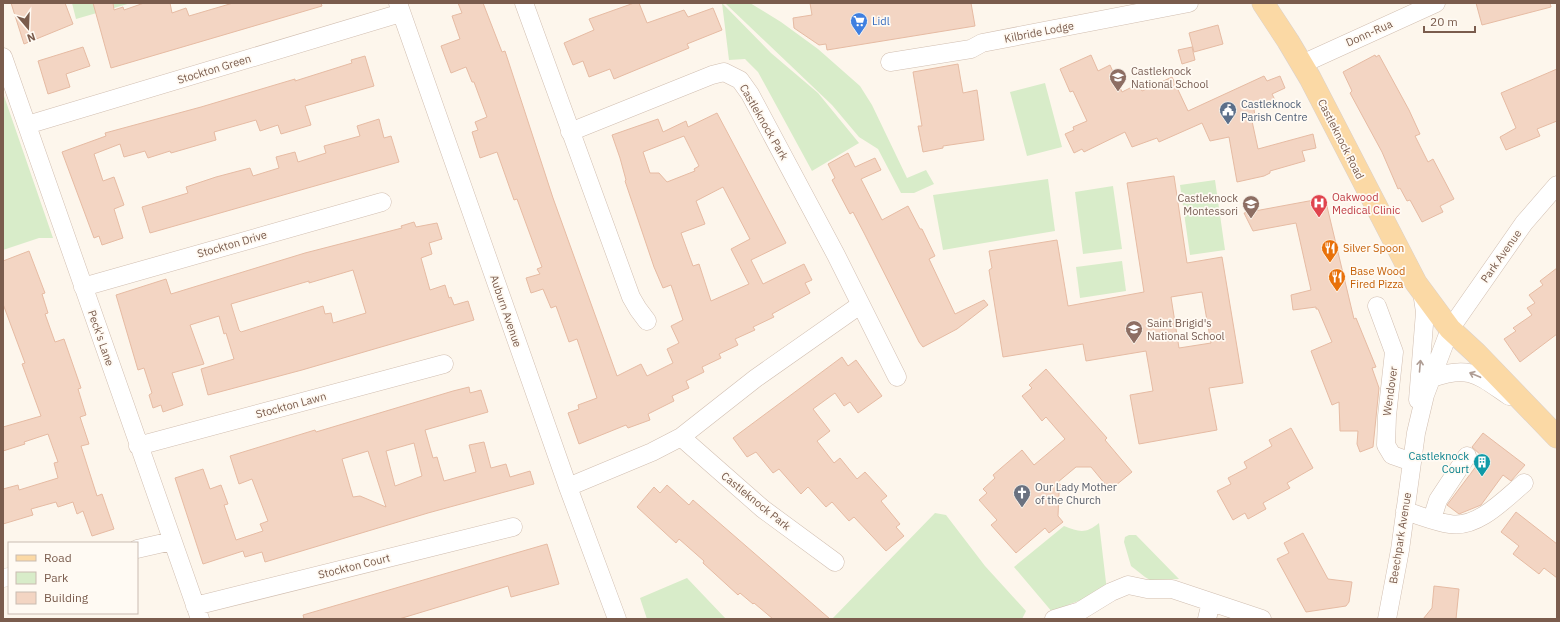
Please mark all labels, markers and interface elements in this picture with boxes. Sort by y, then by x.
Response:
north arrow [8,8,48,48]
scale bar [1424,8,1475,34]
supermarket icon: Lidl [849,11,869,36]
place label: Lidl [872,14,890,28]
text: 20 m [1430,14,1458,29]
street label: Donn-Rua [1343,16,1395,49]
street label: Kilbride Lodge [1003,18,1075,46]
text: N [25,30,37,45]
street label: Stockton Green [175,51,253,87]
place label: Castleknock National School [1131,64,1209,91]
school or university icon: Castleknock National School [1108,67,1128,92]
street label: Castleknock Park [737,82,791,163]
street label: Castleknock Road [1315,96,1367,182]
place label: Castleknock Parish Centre [1241,97,1307,124]
public building icon: Castleknock Parish Centre [1218,100,1238,125]
place label: Oakwood Medical Clinic [1332,190,1401,217]
place label: Castleknock Montessori [1178,191,1238,218]
hospital icon: Oakwood Medical Clinic [1309,193,1329,218]
school or university icon: Castleknock Montessori [1241,194,1261,219]
street label: Stockton Drive [195,227,269,261]
street label: Park Avenue [1478,227,1524,285]
restaurant icon: Silver Spoon [1320,238,1340,263]
place label: Silver Spoon [1343,241,1404,255]
place label: Base Wood Fired Pizza [1350,264,1405,291]
restaurant icon: Base Wood Fired Pizza [1327,267,1347,292]
street label: Auburn Avenue [487,273,525,349]
street label: Peck's Lane [85,308,117,368]
place label: Saint Brigid's National School [1147,316,1225,343]
school or university icon: Saint Brigid's National School [1124,319,1144,344]
one-way arrow [1416,360,1423,373]
street label: Wendover [1380,365,1400,417]
one-way arrow [1469,371,1481,378]
street label: Stockton Lawn [254,389,328,421]
place label: Castleknock Court [1409,449,1469,476]
building icon: Castleknock Court [1472,452,1492,477]
street label: Castleknock Park [718,469,794,533]
place label: Our Lady Mother of the Church [1035,480,1117,507]
church icon: Our Lady Mother of the Church [1012,483,1032,508]
street label: Beechpark Avenue [1386,491,1414,585]
legend [8,542,138,614]
text: Road [44,550,72,565]
street label: Stockton Court [317,550,392,582]
text: Park [44,570,69,585]
text: Building [44,590,89,605]

